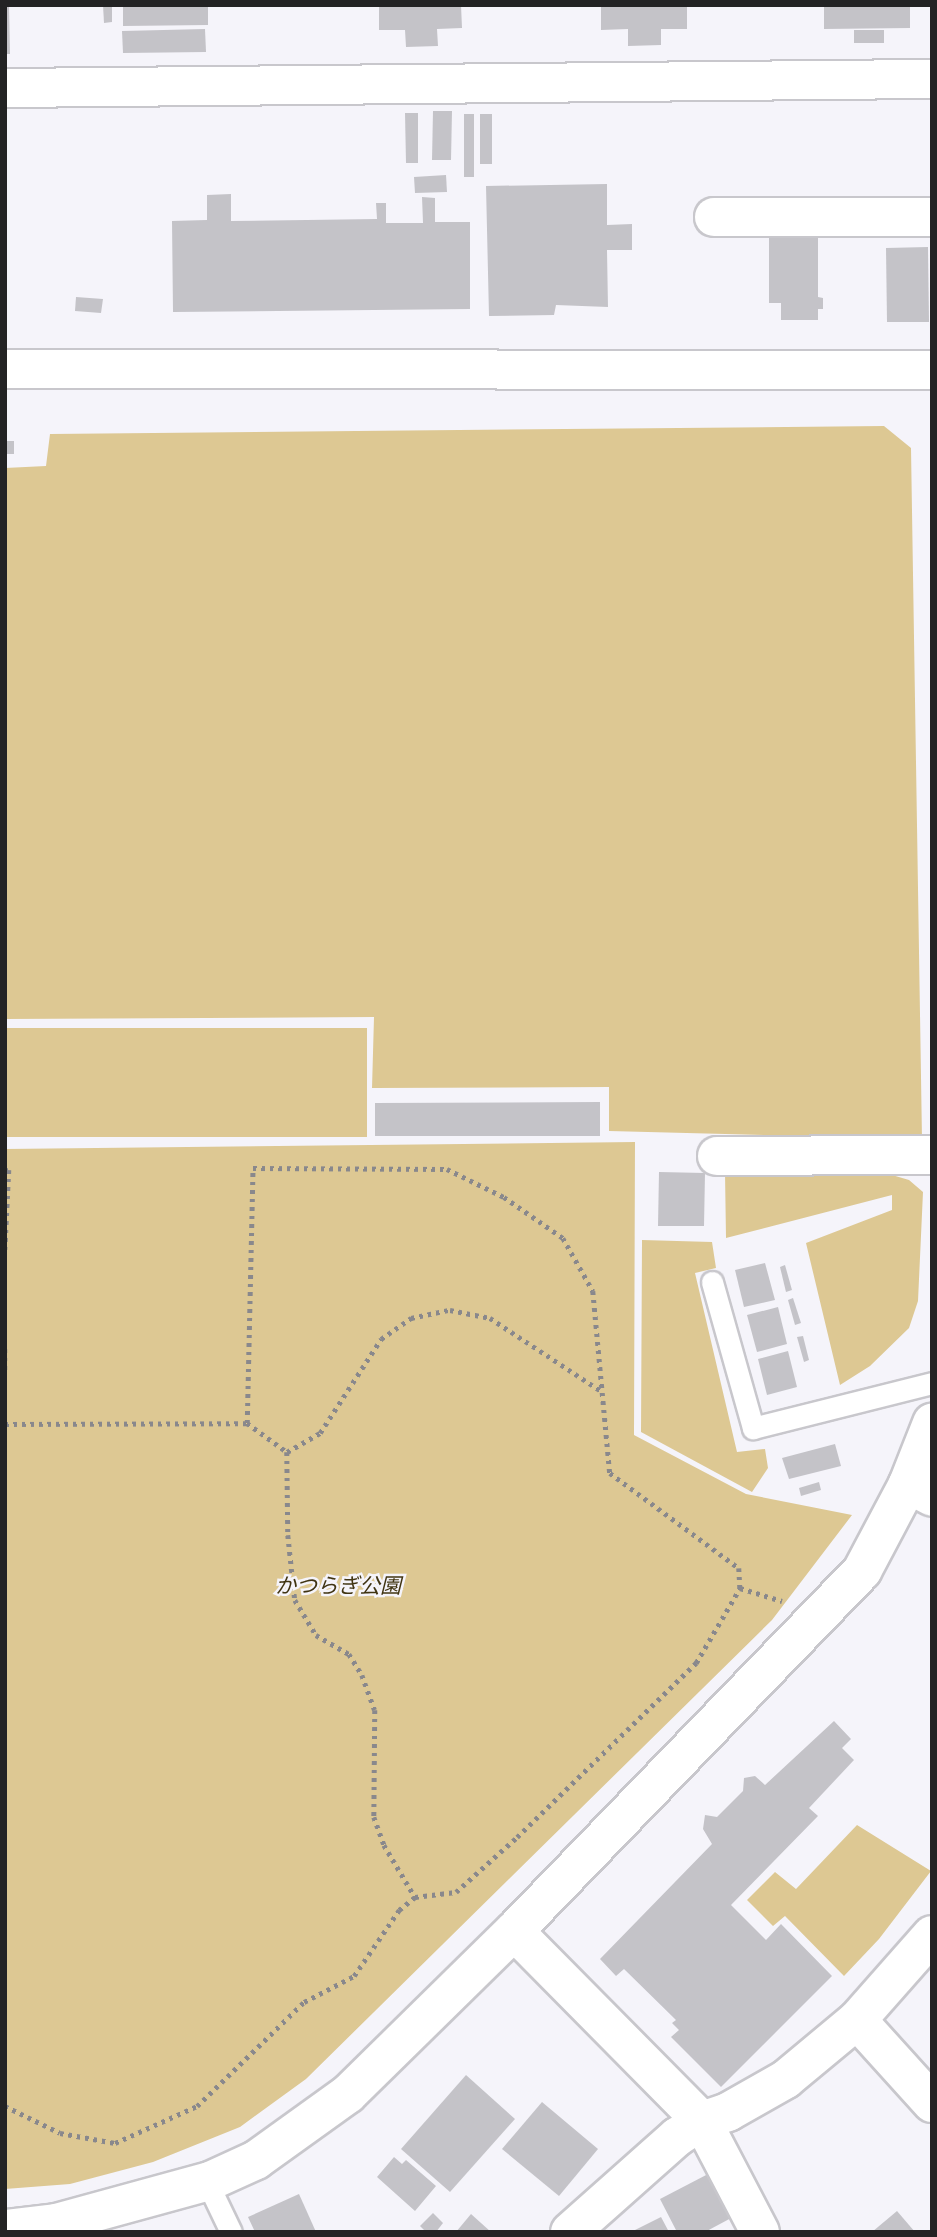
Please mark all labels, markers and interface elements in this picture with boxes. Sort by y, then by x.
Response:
park label: かつらぎ公園 [275,1572,401,1598]

